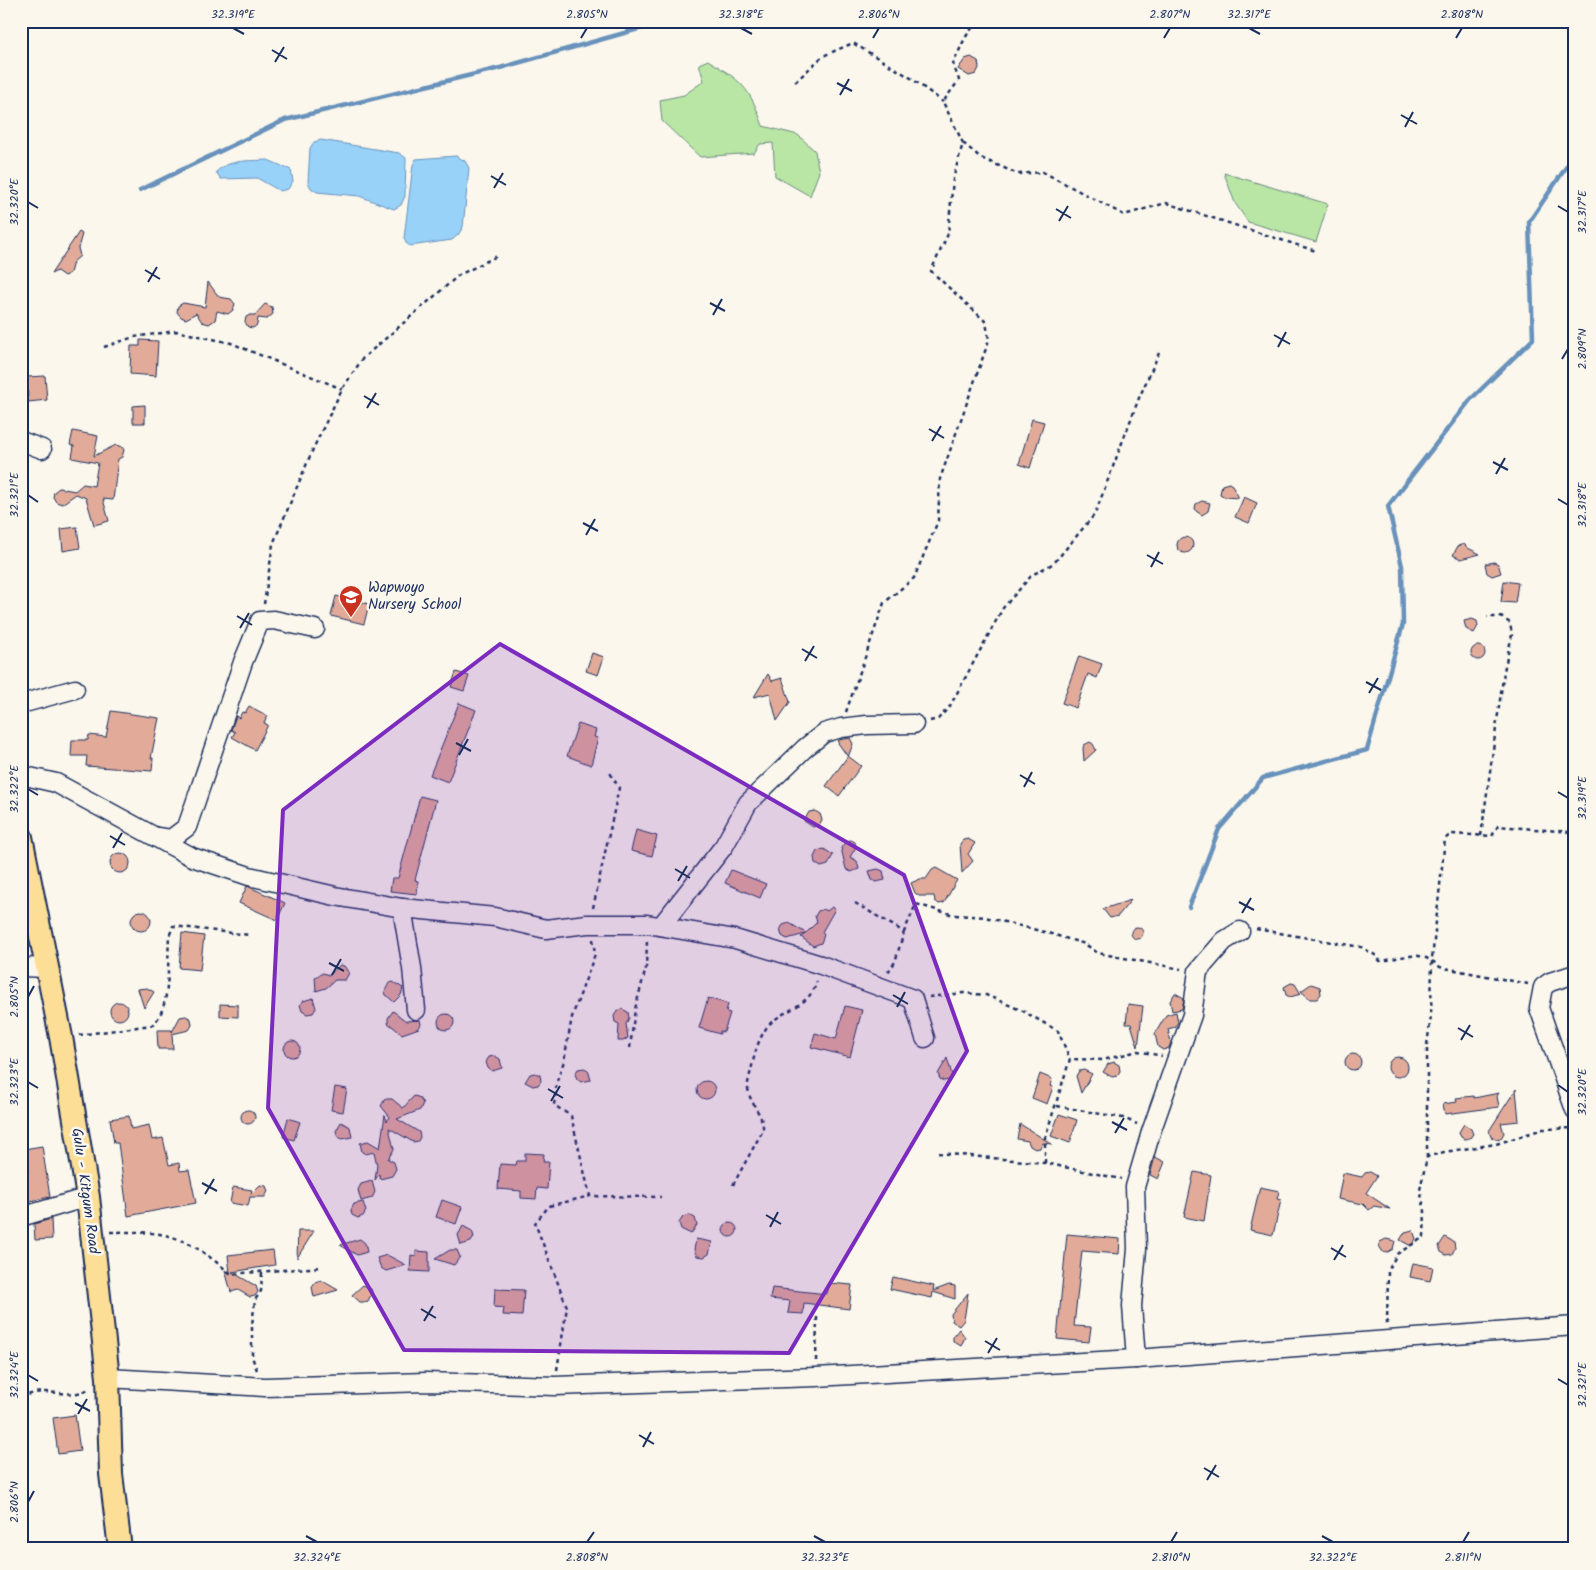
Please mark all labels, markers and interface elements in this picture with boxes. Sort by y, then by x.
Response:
text: 32.319°E [211,5,256,24]
text: 2.805°N [566,5,608,24]
text: 32.318°E [718,5,765,24]
text: 2.806°N [858,5,900,24]
text: 2.807°N [1150,5,1190,24]
text: 32.317°E [1227,5,1272,24]
text: 2.808°N [1441,5,1483,24]
text: 32.320°E [5,177,24,226]
text: 32.317°E [1573,189,1592,234]
text: 2.809°N [1573,328,1592,370]
text: 32.321°E [5,471,24,518]
text: 32.318°E [1573,481,1592,528]
place label: Wapwoyo Nursery School [368,576,462,617]
school or university icon: Wapwoyo Nursery School [338,584,364,618]
text: 32.322°E [5,764,24,813]
text: 32.319°E [1573,775,1592,820]
text: 2.805°N [5,976,24,1018]
text: 32.323°E [5,1057,24,1106]
text: 32.320°E [1573,1067,1592,1116]
street label: Gulu - Kitgum Road [64,1127,106,1256]
text: 32.324°E [5,1350,24,1399]
text: 32.321°E [1573,1361,1592,1408]
text: 2.806°N [5,1481,24,1523]
text: 32.324°E [293,1548,342,1567]
text: 2.808°N [566,1548,608,1567]
text: 32.323°E [801,1548,850,1567]
text: 2.810°N [1151,1548,1191,1567]
text: 32.322°E [1309,1548,1358,1567]
text: 2.811°N [1445,1548,1481,1567]

